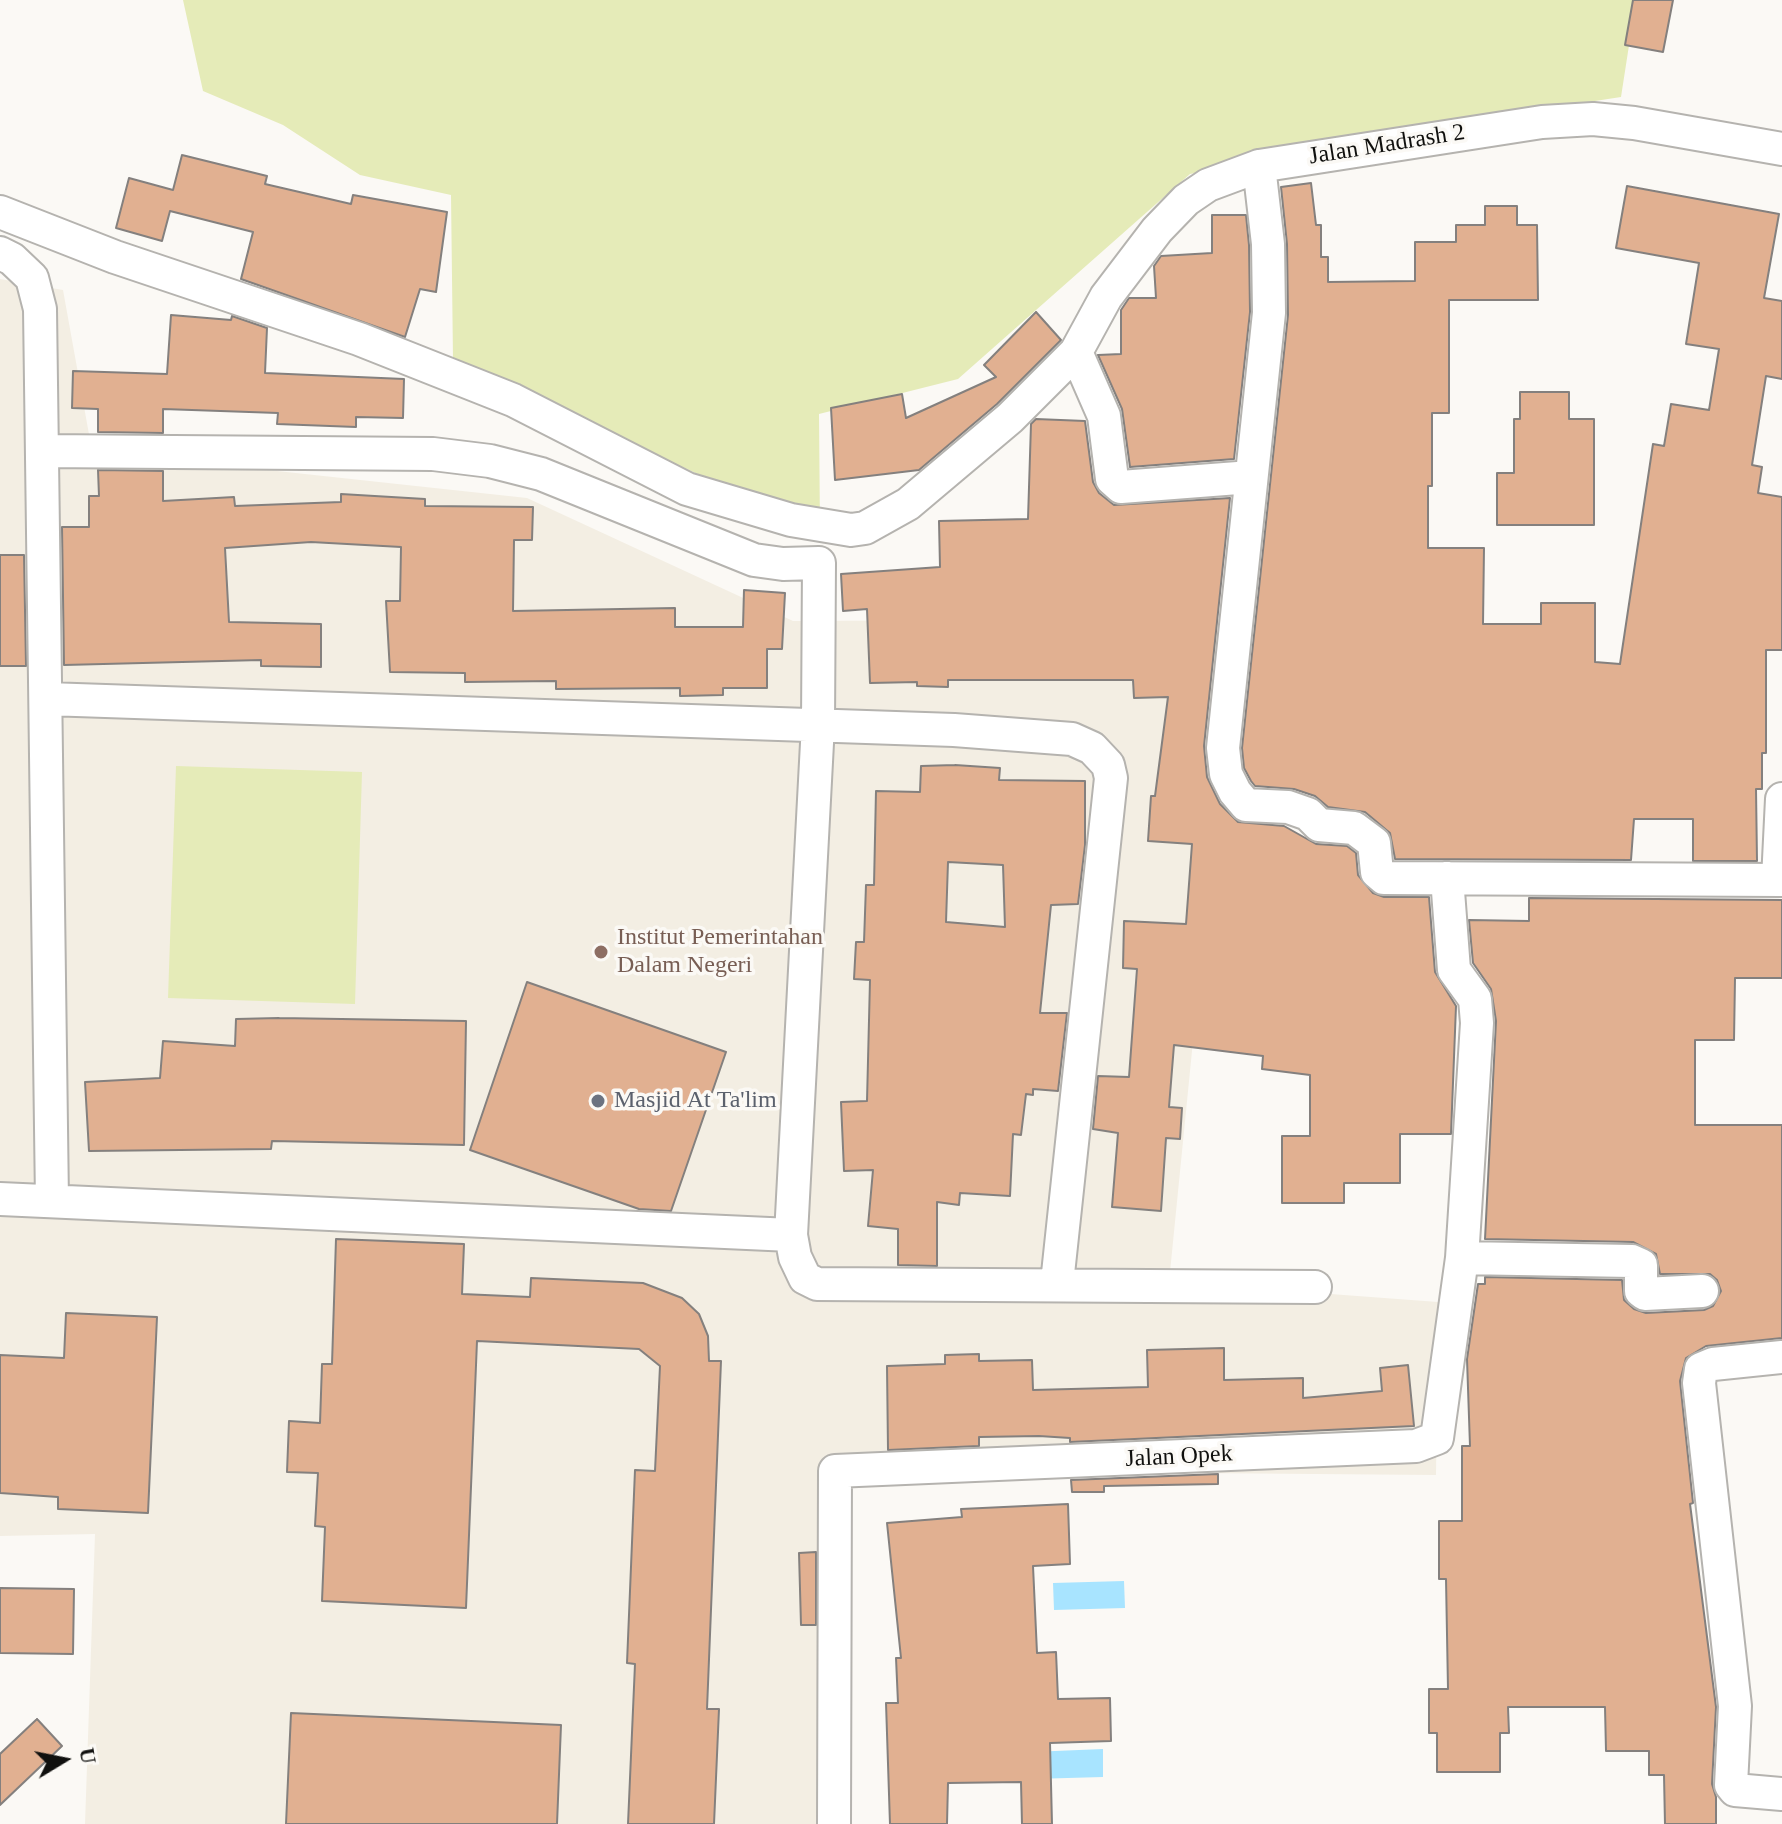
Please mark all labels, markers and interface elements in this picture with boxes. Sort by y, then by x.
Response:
street label: Jalan Madrash 2 [1307,118,1467,172]
place label: Institut Pemerintahan Dalam Negeri [617,924,823,980]
marker: Institut Pemerintahan Dalam Negeri [592,943,610,961]
place label: Masjid At Ta'lim [614,1087,777,1115]
marker: Masjid At Ta'lim [589,1092,607,1110]
street label: Jalan Opek [1125,1440,1233,1474]
north arrow [24,1720,104,1800]
text: U [74,1746,102,1766]

